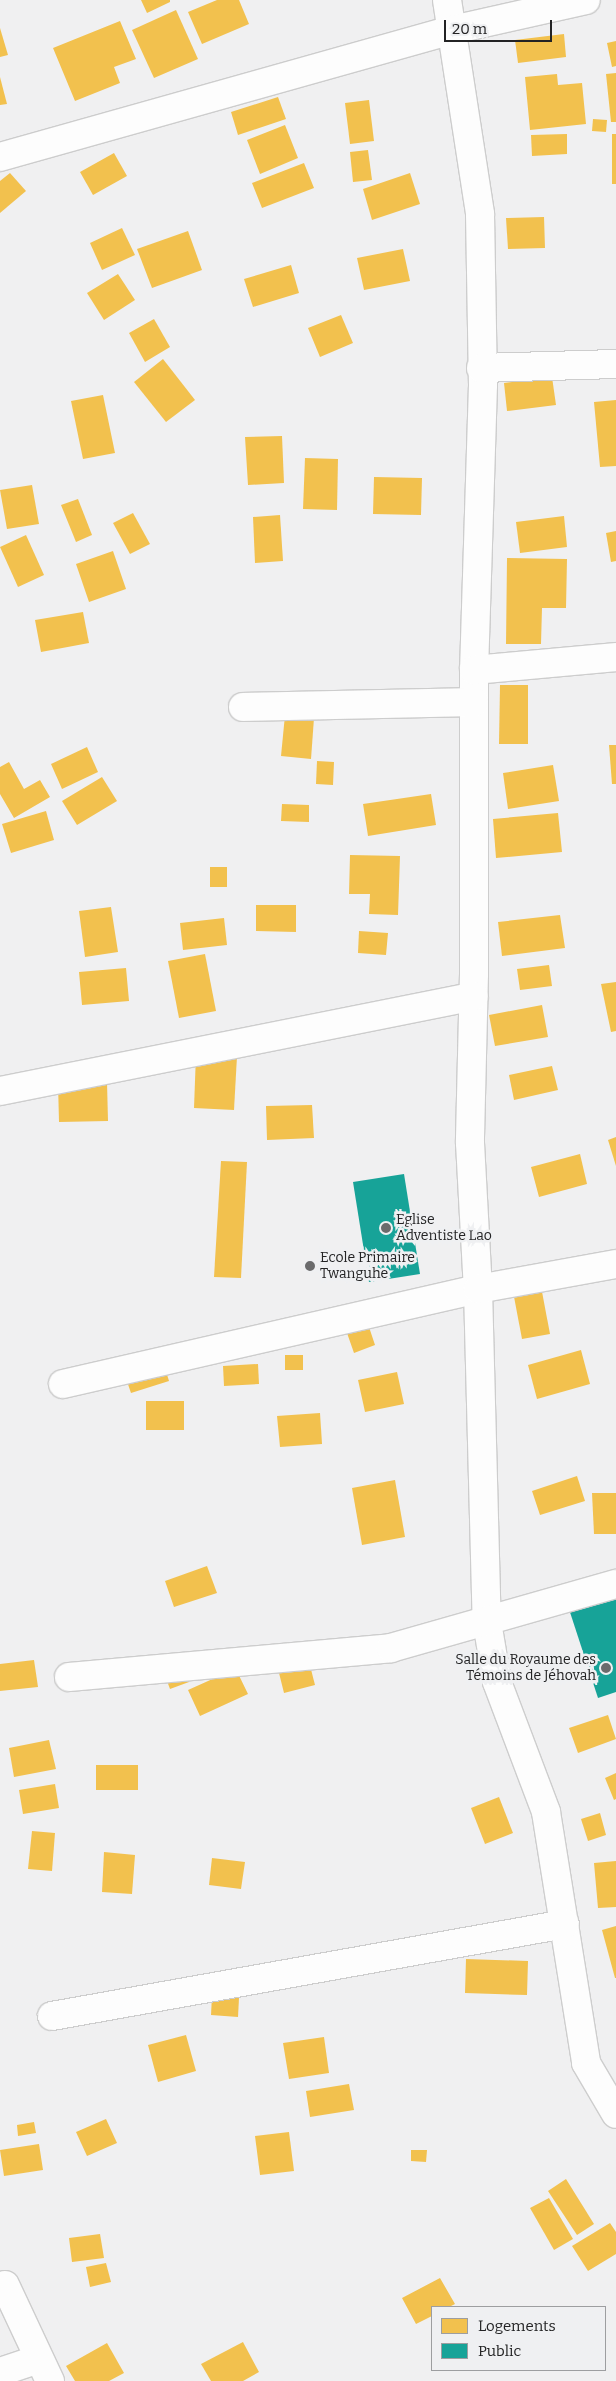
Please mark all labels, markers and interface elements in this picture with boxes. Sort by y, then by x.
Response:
scale bar [446,10,554,42]
text: 20 m [452,20,487,38]
place label: Eglise Adventiste Lao [396,1212,492,1244]
marker: Eglise Adventiste Lao [380,1222,392,1234]
place label: Ecole Primaire Twanguhe [320,1250,415,1282]
marker: Ecole Primaire Twanguhe [304,1260,316,1272]
place label: Salle du Royaume des Témoins de Jéhovah [455,1652,596,1684]
marker: Salle du Royaume des Témoins de Jéhovah [600,1662,612,1674]
legend [431,2306,606,2371]
text: Logements [478,2317,556,2335]
text: Public [478,2342,521,2360]

